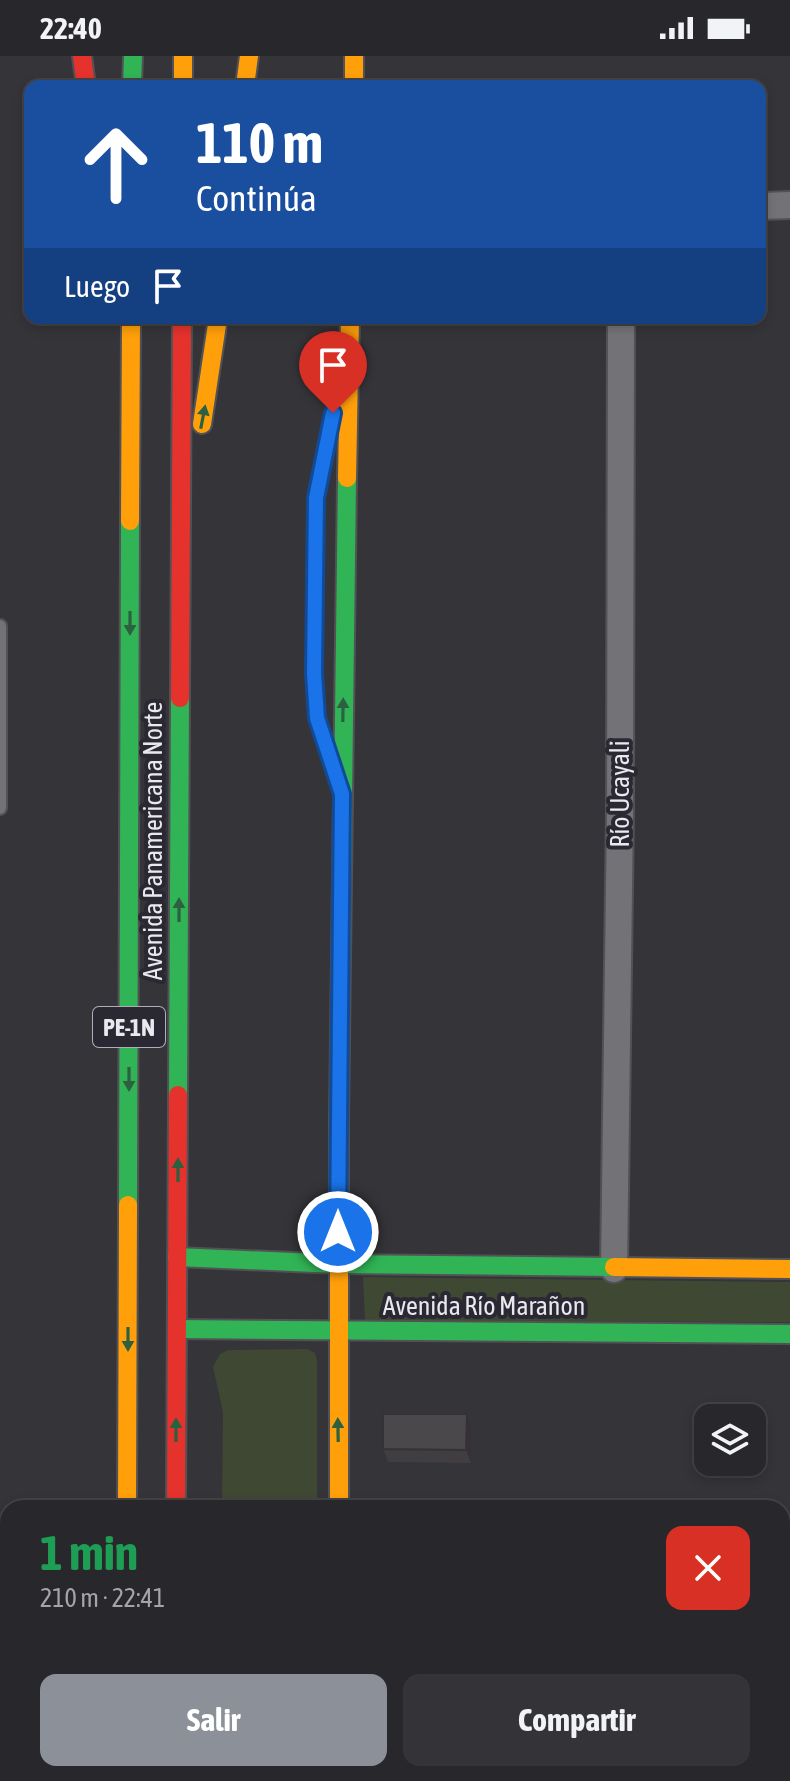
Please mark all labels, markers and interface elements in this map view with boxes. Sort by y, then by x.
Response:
text: 22:40 [40,11,102,45]
text: 110 m [196,111,323,175]
icon: ahead [64,112,168,216]
text: Continúa [196,177,317,219]
icon: arrive [146,264,190,308]
text: Luego [64,269,130,303]
pin [299,331,367,413]
icon: arrive [311,343,355,387]
one-way arrow [198,404,210,429]
one-way arrow [124,611,136,636]
one-way arrow [337,697,350,722]
street label: Avenida Panamericana Norte [138,702,168,980]
street label: Río Ucayali [605,740,635,848]
one-way arrow [173,897,185,922]
road number: PE-1N [93,1007,165,1047]
one-way arrow [122,1067,135,1092]
one-way arrow [172,1157,184,1182]
position arrow [296,1190,380,1274]
street label: Avenida Río Marañon [383,1291,585,1321]
one-way arrow [122,1327,134,1352]
map controls [694,1404,766,1476]
button: layers [694,1404,766,1476]
one-way arrow [170,1417,182,1442]
one-way arrow [332,1417,344,1442]
text: 1 min [40,1525,138,1580]
button: close [666,1526,750,1610]
text: 210 m · 22:41 [40,1583,165,1613]
button: Salir [40,1674,387,1766]
button: Compartir [403,1674,750,1766]

